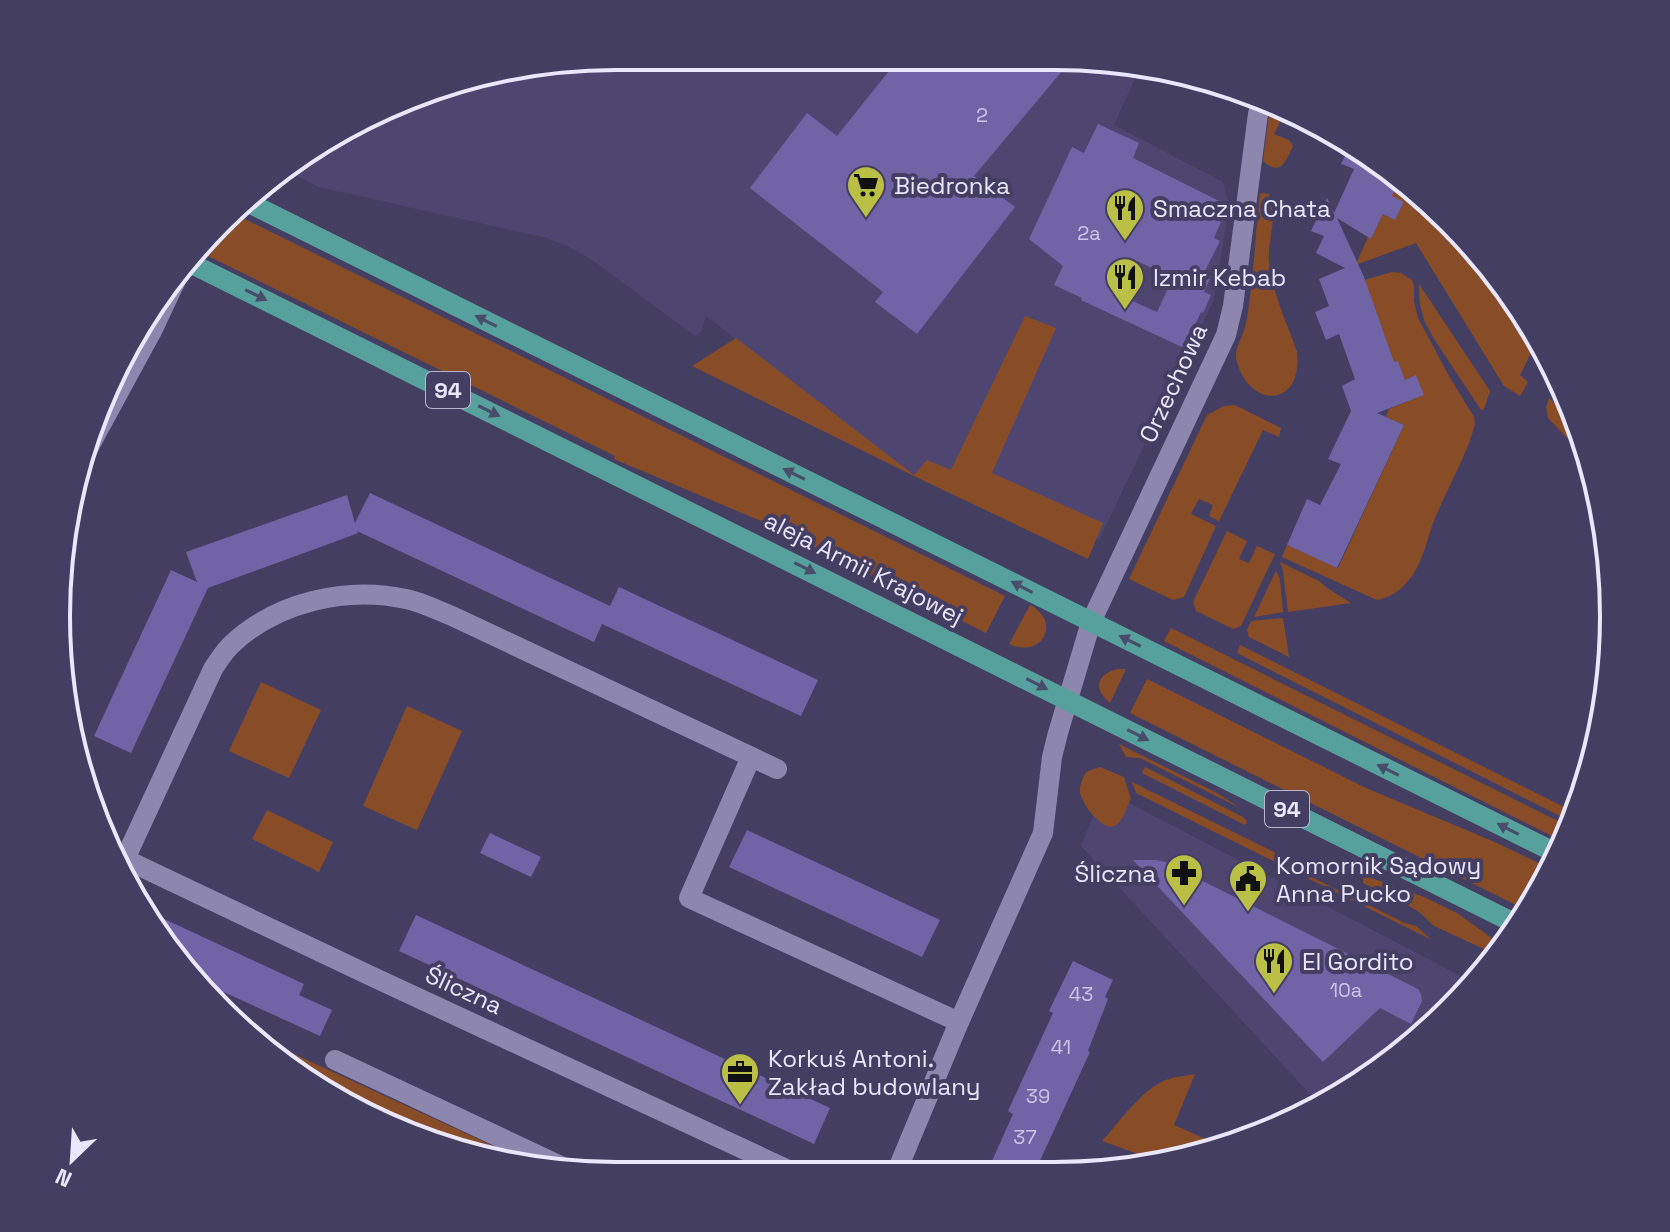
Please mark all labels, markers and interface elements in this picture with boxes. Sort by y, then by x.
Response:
house number: 2 [976,102,988,128]
supermarket icon: Biedronka [845,164,887,219]
place label: Biedronka [894,170,1010,201]
restaurant icon: Smaczna Chata [1104,187,1146,242]
place label: Smaczna Chata [1153,193,1331,224]
house number: 2a [1077,220,1101,246]
restaurant icon: Izmir Kebab [1104,256,1146,311]
place label: Izmir Kebab [1153,262,1286,293]
one-way arrow [244,288,267,302]
one-way arrow [475,314,498,328]
street label: Orzechowa [1132,318,1214,447]
road number: 94 [426,372,470,408]
one-way arrow [477,404,500,417]
one-way arrow [783,467,806,481]
street label: aleja Armii Krajowej [759,504,969,632]
one-way arrow [793,561,816,574]
one-way arrow [1011,580,1033,594]
one-way arrow [1118,634,1141,648]
one-way arrow [1026,678,1049,691]
one-way arrow [1126,728,1149,741]
one-way arrow [1376,763,1399,776]
road number: 94 [1265,791,1309,827]
one-way arrow [1496,822,1519,836]
place label: Komornik Sądowy Anna Pucko [1276,850,1481,909]
pharmacy icon: Śliczna [1163,852,1205,907]
place label: Śliczna [1075,858,1156,889]
public building icon: Komornik Sądowy Anna Pucko [1227,858,1269,913]
restaurant icon: El Gordito [1253,940,1295,995]
place label: El Gordito [1302,946,1414,977]
street label: Śliczna [421,959,508,1021]
house number: 10a [1330,977,1362,1003]
house number: 43 [1069,981,1093,1007]
house number: 41 [1051,1034,1071,1060]
place label: Korkuś Antoni. Zakład budowlany [768,1043,980,1102]
office icon: Korkuś Antoni. Zakład budowlany [719,1051,761,1106]
house number: 39 [1026,1083,1050,1109]
north arrow [32,1120,112,1200]
house number: 37 [1013,1124,1037,1150]
text: N [51,1162,76,1194]

